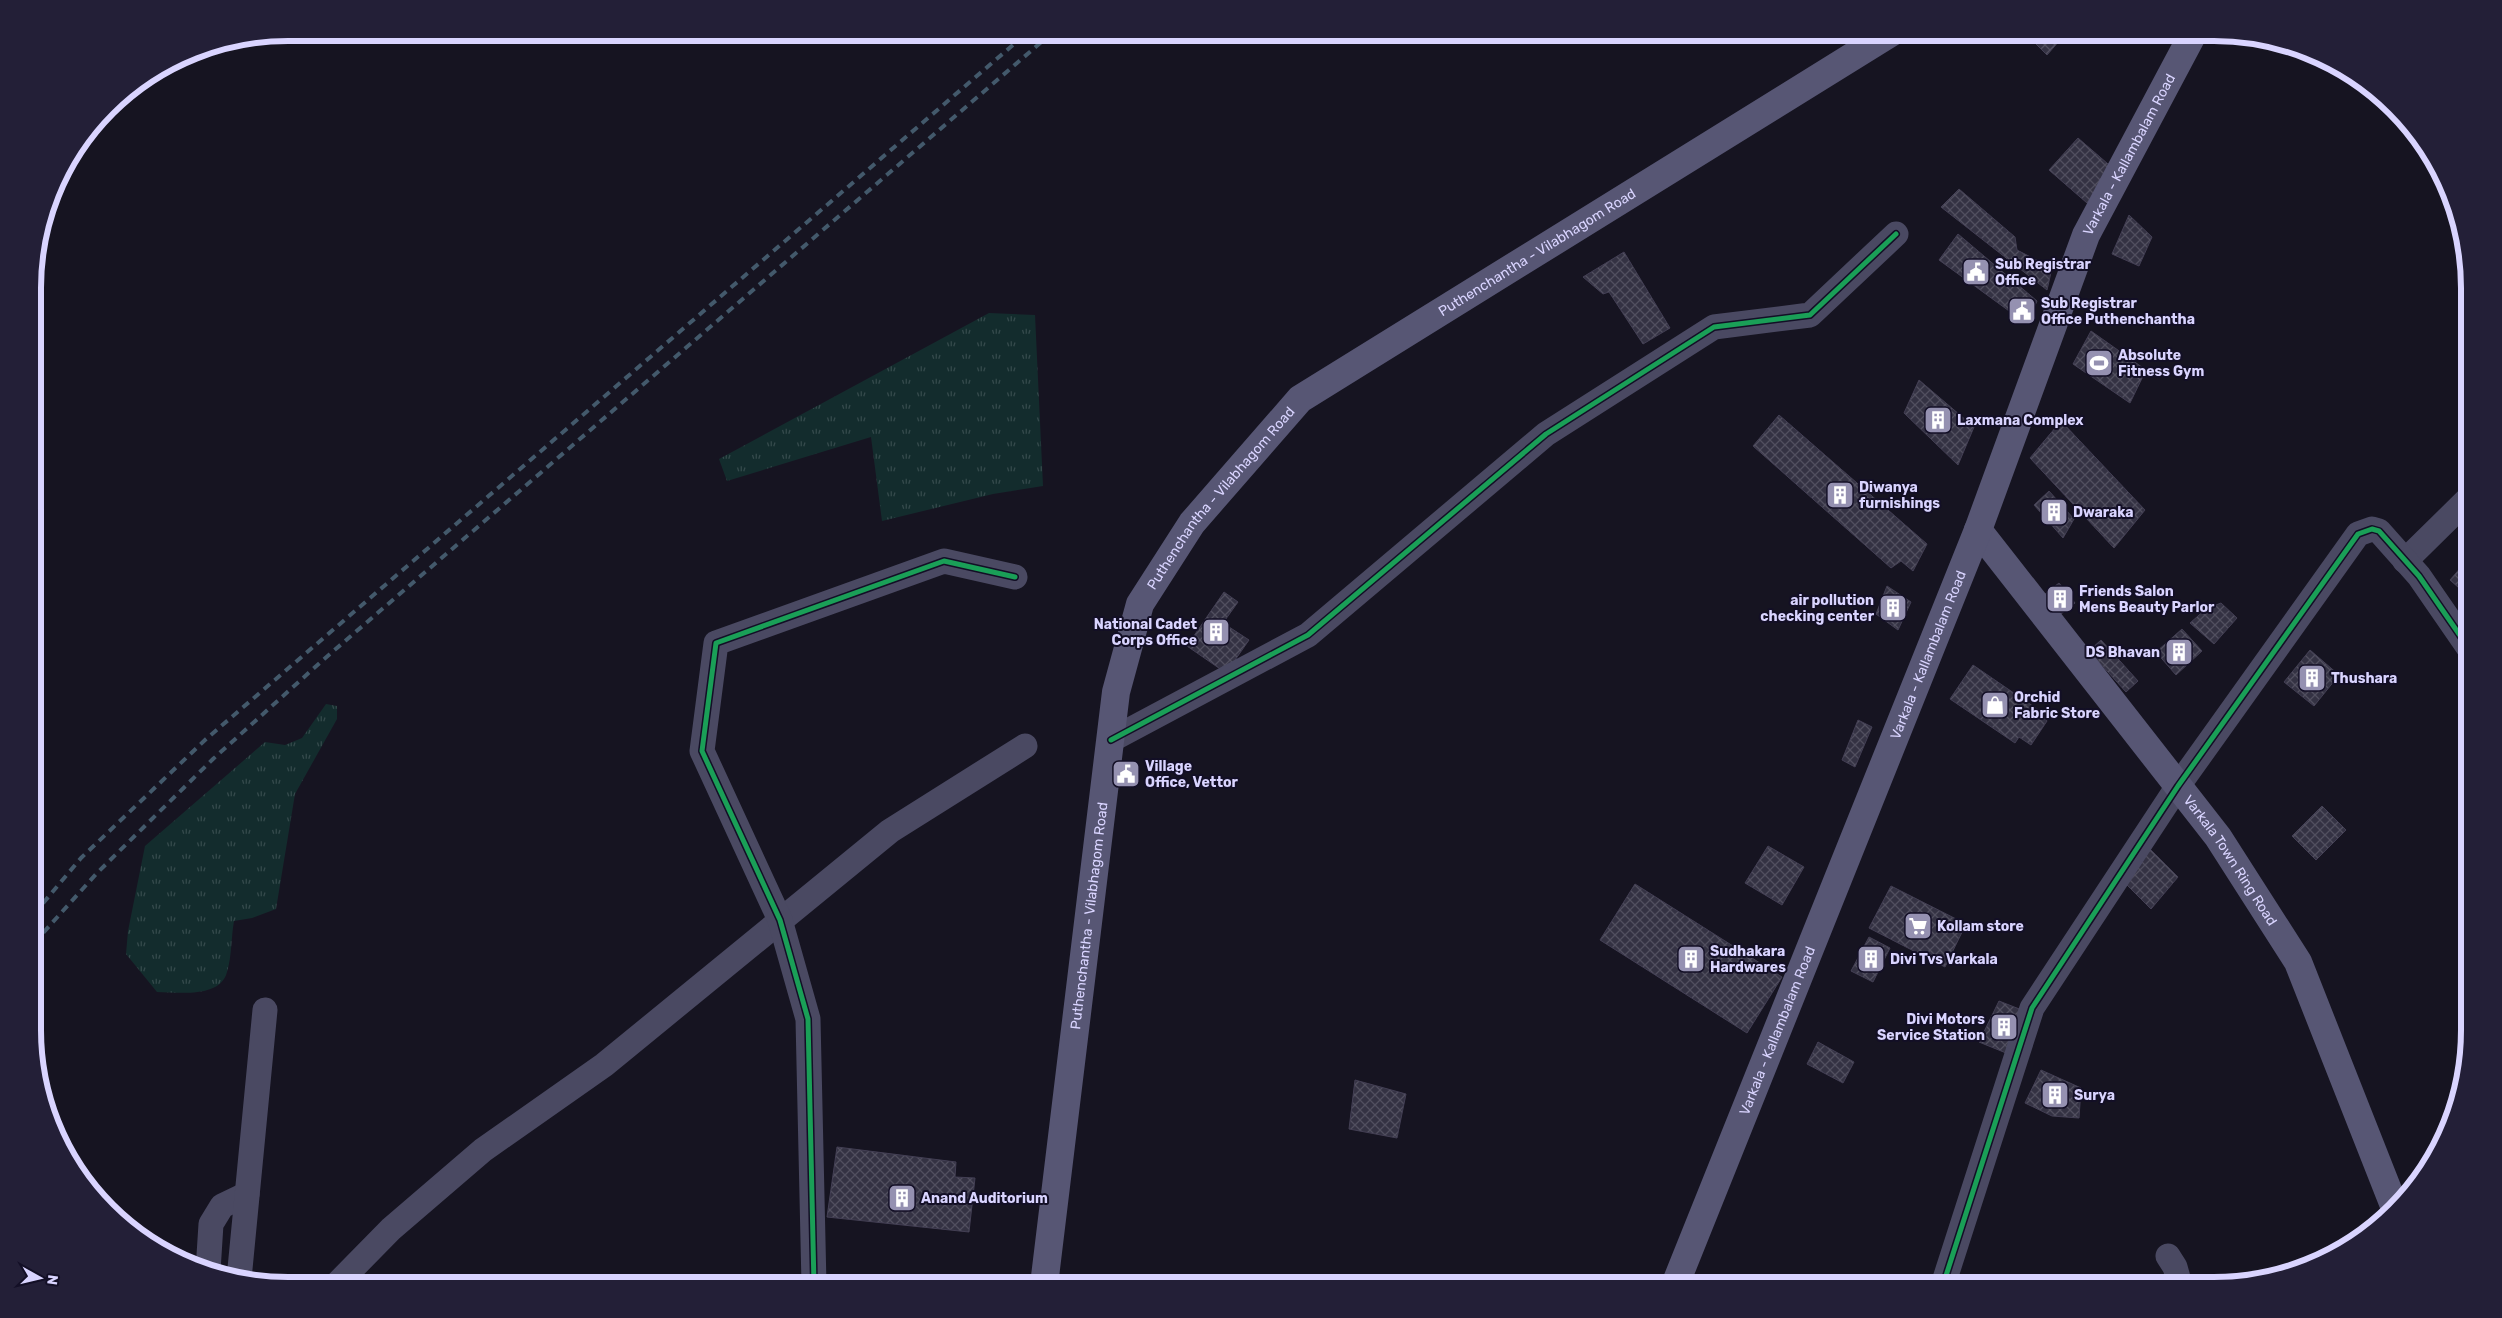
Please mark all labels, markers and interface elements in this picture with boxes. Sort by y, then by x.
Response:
street label: Varkala - Kallambalam Road [2079,71,2179,238]
street label: Puthenchantha - Vilabhagom Road [1435,185,1639,320]
place label: Sub Registrar Office [1995,256,2092,289]
public building icon: Sub Registrar Office [1961,257,1991,287]
place label: Sub Registrar Office Puthenchantha [2041,295,2195,328]
public building icon: Sub Registrar Office Puthenchantha [2007,296,2037,326]
place label: Absolute Fitness Gym [2118,347,2204,380]
sports icon: Absolute Fitness Gym [2084,348,2114,378]
street label: Puthenchantha - Vilabhagom Road [1143,403,1298,593]
building icon: Laxmana Complex [1923,405,1953,435]
place label: Laxmana Complex [1957,412,2084,429]
place label: Diwanya furnishings [1859,479,1940,512]
building icon: Diwanya furnishings [1825,480,1855,510]
building icon: Dwaraka [2039,497,2069,527]
place label: Dwaraka [2073,504,2134,521]
street label: Varkala - Kallambalam Road [1886,568,1969,742]
place label: Friends Salon Mens Beauty Parlor [2079,583,2215,616]
building icon: Friends Salon Mens Beauty Parlor [2045,584,2075,614]
place label: air pollution checking center [1760,592,1875,625]
building icon: air pollution checking center [1878,593,1908,623]
place label: National Cadet Corps Office [1094,616,1197,649]
building icon: National Cadet Corps Office [1201,617,1231,647]
building icon: DS Bhavan [2164,637,2194,667]
place label: DS Bhavan [2085,644,2160,661]
building icon: Thushara [2297,663,2327,693]
place label: Thushara [2331,670,2397,687]
place label: Orchid Fabric Store [2014,689,2100,722]
shop icon: Orchid Fabric Store [1980,690,2010,720]
place label: Village Office, Vettor [1145,758,1238,791]
public building icon: Village Office, Vettor [1111,759,1141,789]
street label: Varkala Town Ring Road [2180,792,2281,929]
street label: Puthenchantha - Vilabhagom Road [1067,801,1111,1030]
supermarket icon: Kollam store [1903,911,1933,941]
place label: Kollam store [1937,918,2024,935]
place label: Sudhakara Hardwares [1710,943,1786,976]
building icon: Sudhakara Hardwares [1676,944,1706,974]
street label: Varkala - Kallambalam Road [1736,944,1819,1118]
building icon: Divi Tvs Varkala [1856,944,1886,974]
place label: Divi Tvs Varkala [1890,951,1998,968]
place label: Divi Motors Service Station [1877,1011,1985,1044]
building icon: Divi Motors Service Station [1989,1012,2019,1042]
building icon: Surya [2040,1080,2070,1110]
place label: Surya [2074,1087,2115,1104]
building icon: Anand Auditorium [887,1183,917,1213]
place label: Anand Auditorium [921,1190,1048,1207]
north arrow [15,1253,65,1303]
text: N [43,1274,61,1286]

